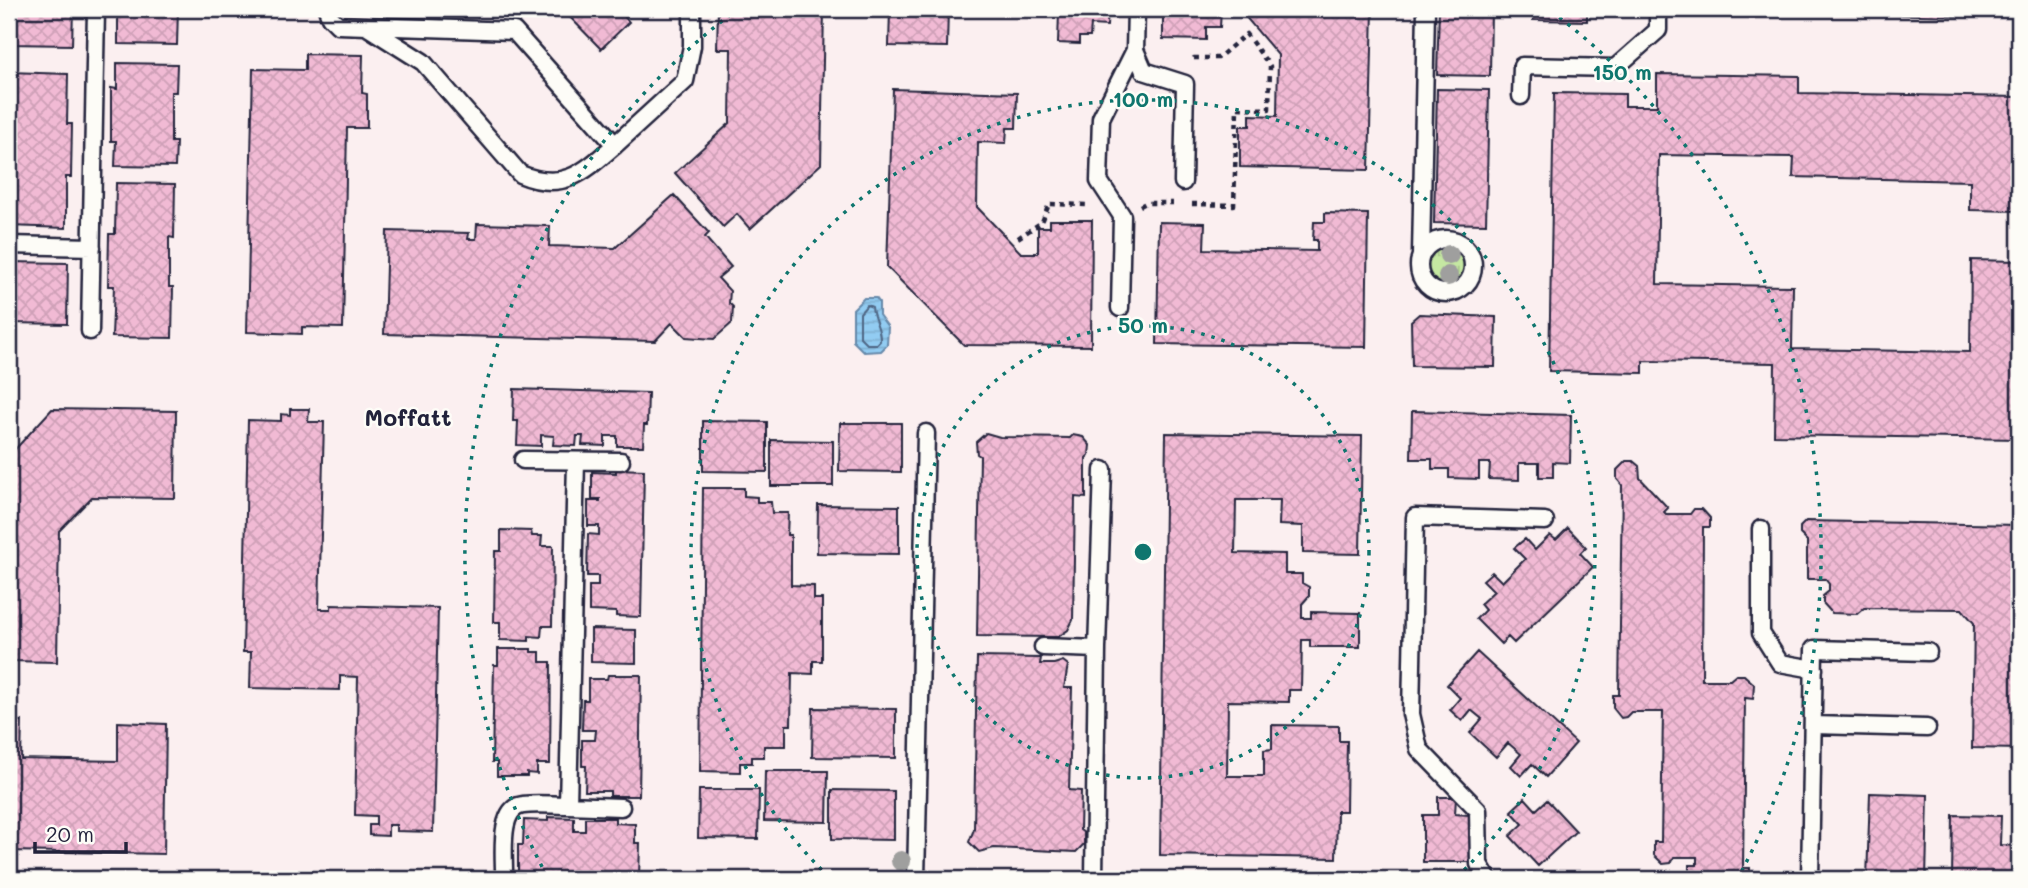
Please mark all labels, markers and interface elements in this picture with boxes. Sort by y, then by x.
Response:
text: 150 m [1592,58,1652,85]
text: 100 m [1113,85,1173,112]
text: 50 m [1118,311,1168,338]
district label: Moffatt [365,402,451,432]
centre of rings [1131,540,1155,564]
scale bar [35,811,126,855]
text: 20 m [46,820,94,847]

